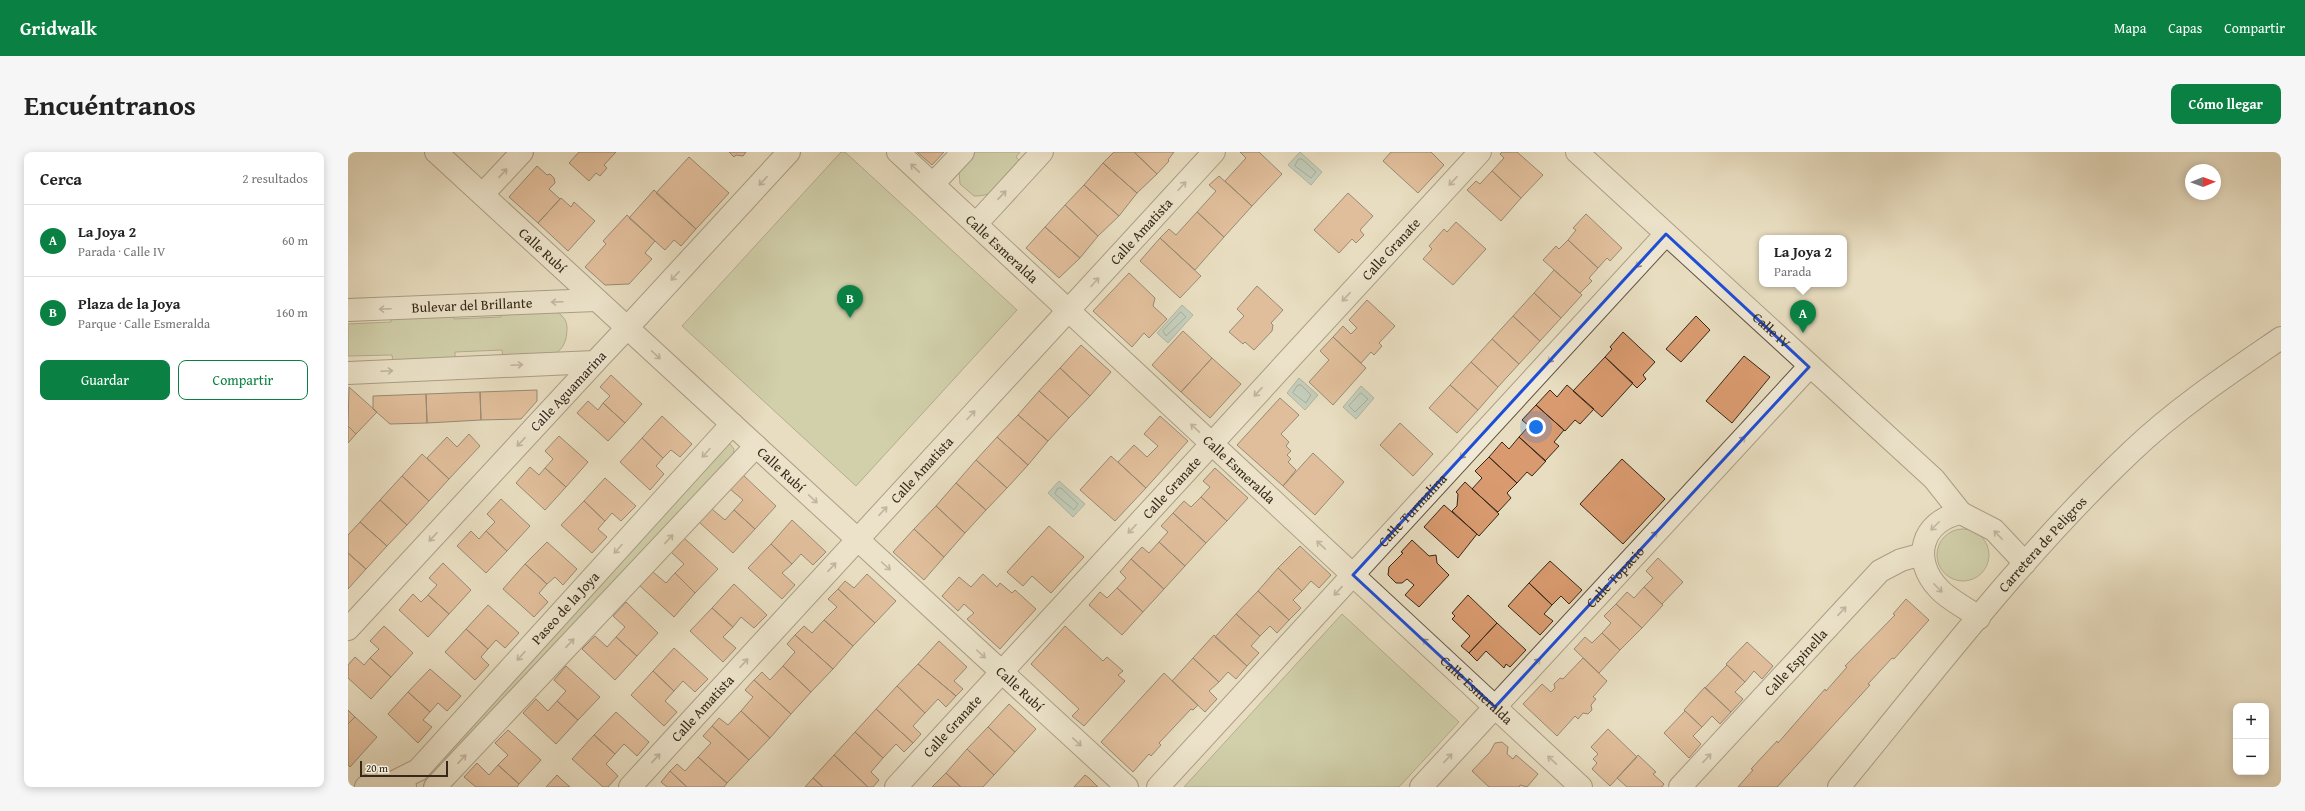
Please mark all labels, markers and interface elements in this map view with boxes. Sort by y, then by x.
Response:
text: Gridwalk [20,14,97,42]
text: Mapa [2114,18,2146,38]
text: Capas [2168,18,2202,38]
text: Compartir [2224,18,2285,38]
text: Encuéntranos [24,84,196,125]
button: Cómo llegar [2171,84,2281,124]
one-way arrow [911,164,921,173]
north arrow [2185,164,2221,200]
text: Cerca [40,166,82,191]
one-way arrow [498,168,507,178]
text: 2 resultados [242,169,308,188]
one-way arrow [758,176,767,186]
one-way arrow [1448,176,1458,186]
one-way arrow [1178,181,1187,191]
one-way arrow [998,190,1007,200]
street label: Calle Amatista [1105,193,1177,269]
street label: Calle Esmeralda [961,210,1043,288]
street label: Calle Granate [1357,213,1425,285]
text: La Joya 2 [78,221,136,242]
street label: Calle Rubí [514,223,572,278]
text: A [49,231,57,250]
text: 60 m [282,231,308,250]
popup [1759,235,1847,287]
text: La Joya 2 [1774,241,1832,262]
text: Parada · Calle IV [78,242,165,261]
one-way arrow [1635,258,1644,268]
text: Parada [1774,262,1812,281]
one-way arrow [670,271,679,282]
one-way arrow [1090,277,1100,287]
pin: B [837,285,863,318]
one-way arrow [1341,292,1351,302]
text: Plaza de la Joya [78,293,180,314]
street label: Bulevar del Brillante [411,293,533,317]
one-way arrow [551,298,564,306]
pin: A [1790,300,1816,333]
text: B [49,303,57,322]
text: 160 m [276,303,308,322]
one-way arrow [379,305,392,312]
street label: Calle IV [1748,308,1795,353]
text: Parque · Calle Esmeralda [78,314,210,333]
street label: Calle Aguamarina [525,346,611,436]
one-way arrow [651,350,661,359]
one-way arrow [1548,353,1557,363]
button: Guardar [40,360,170,400]
button: Compartir [178,360,308,400]
one-way arrow [510,362,523,369]
one-way arrow [380,368,393,375]
one-way arrow [1254,387,1263,397]
one-way arrow [967,410,976,421]
your location [1526,417,1546,437]
one-way arrow [1190,424,1200,433]
street label: Calle Esmeralda [1199,430,1280,508]
street label: Calle Amatista [886,432,958,508]
one-way arrow [1736,436,1745,446]
one-way arrow [516,437,526,447]
street label: Calle Rubí [753,442,810,497]
one-way arrow [701,448,710,458]
one-way arrow [1459,449,1469,459]
street label: Calle Granate [1138,452,1206,523]
street label: Calle Turmalina [1373,469,1452,551]
street label: Carretera de Peligros [1994,491,2091,596]
one-way arrow [808,495,818,504]
one-way arrow [878,506,888,516]
one-way arrow [1930,522,1940,531]
one-way arrow [1128,524,1137,534]
one-way arrow [1993,530,2003,540]
one-way arrow [1648,531,1657,541]
one-way arrow [428,532,438,542]
one-way arrow [664,534,673,544]
one-way arrow [1316,541,1326,550]
street label: Calle Topacio [1581,542,1649,612]
one-way arrow [614,544,623,554]
one-way arrow [880,561,890,570]
one-way arrow [827,562,837,572]
street label: Paseo de la Joya [527,567,604,649]
one-way arrow [1933,583,1943,593]
one-way arrow [1333,586,1343,596]
one-way arrow [1838,606,1847,617]
street label: Calle Espinella [1759,624,1832,700]
one-way arrow [565,639,574,649]
one-way arrow [1422,639,1432,648]
one-way arrow [976,649,986,658]
one-way arrow [517,651,526,661]
street label: Calle Esmeralda [1436,651,1518,729]
one-way arrow [739,658,748,668]
one-way arrow [1531,658,1541,668]
street label: Calle Rubí [992,661,1049,716]
street label: Calle Amatista [667,670,739,746]
street label: Calle Granate [918,690,986,762]
map controls [2233,703,2269,775]
button: + [2233,703,2269,739]
one-way arrow [1072,737,1082,746]
button: − [2233,739,2269,775]
one-way arrow [651,753,661,763]
one-way arrow [1443,753,1453,763]
one-way arrow [1702,753,1711,763]
one-way arrow [457,754,466,764]
one-way arrow [1547,756,1558,765]
scale bar [360,759,448,778]
text: 20 m [366,760,388,776]

